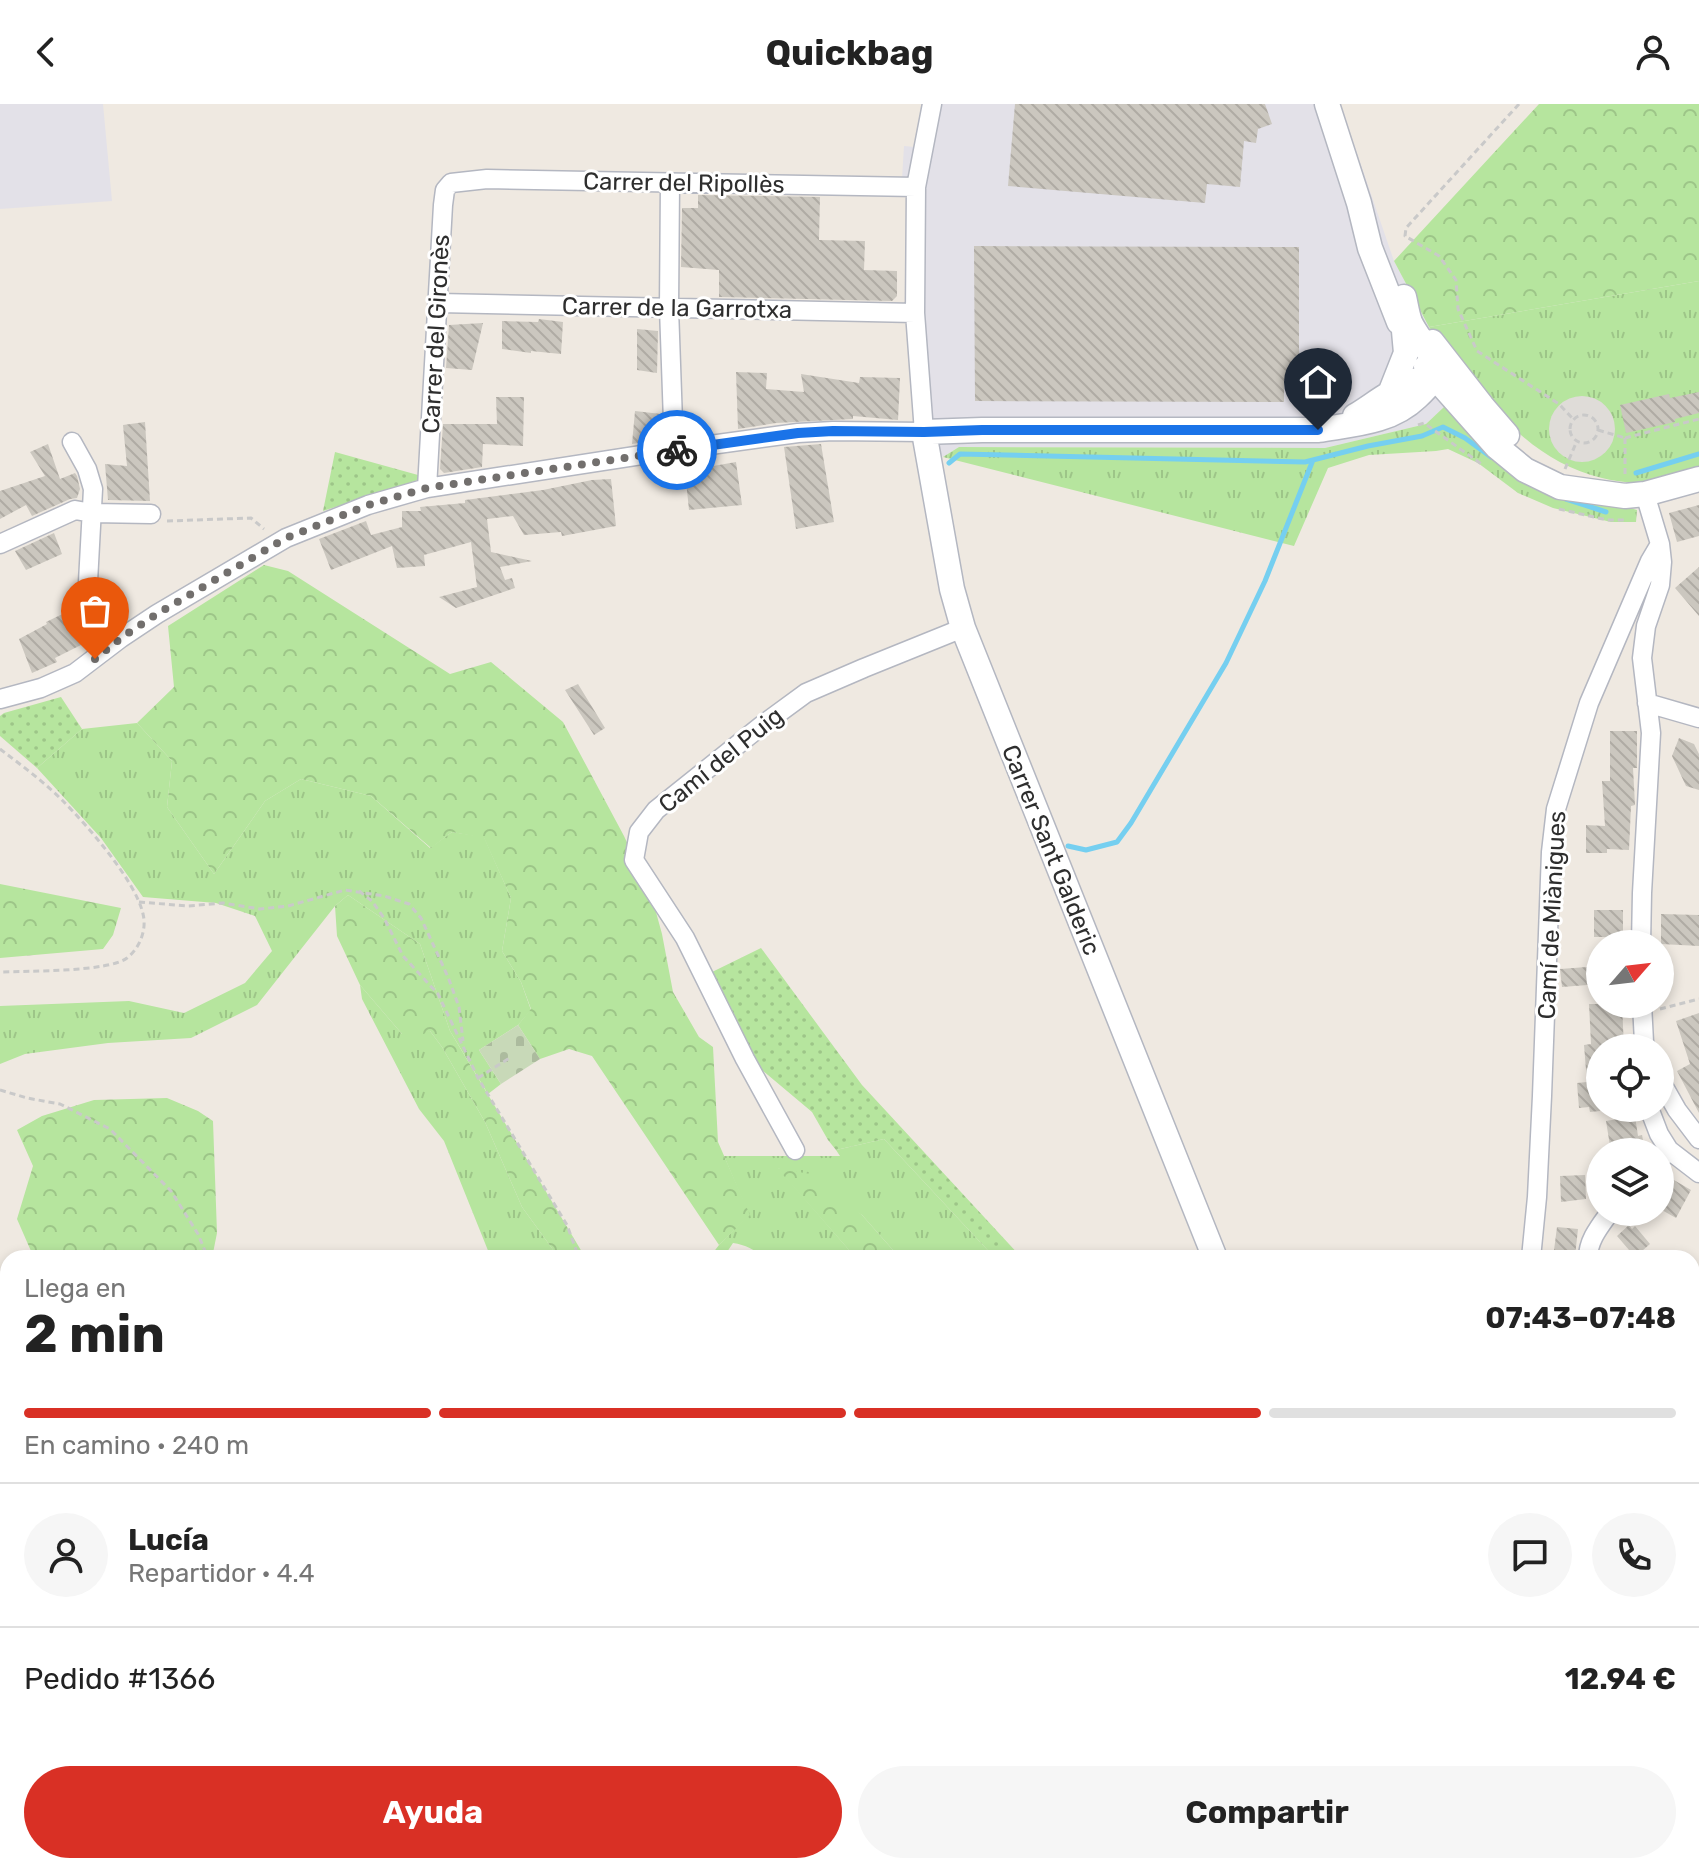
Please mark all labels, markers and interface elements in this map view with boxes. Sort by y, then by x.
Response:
icon: back [24,30,68,74]
icon: person [1631,30,1675,74]
text: Quickbag [765,31,934,74]
street label: Carrer del Ripollès [583,167,785,199]
street label: Carrer del Gironès [417,234,455,434]
street label: Carrer de la Garrotxa [562,292,792,324]
pin [1284,348,1352,430]
icon: home [1296,360,1340,404]
courier [637,410,717,490]
icon: bike [655,428,699,472]
pin [61,577,129,659]
icon: bag [73,589,117,633]
street label: Camí del Puig [653,701,789,819]
street label: Carrer Sant Galderic [996,741,1106,959]
street label: Camí de Miànigues [1533,810,1571,1020]
north arrow [1586,930,1674,1018]
map controls [1586,930,1674,1226]
button: locate [1586,1034,1674,1122]
button: layers [1586,1138,1674,1226]
text: Llega en [24,1273,126,1304]
text: 07:43–07:48 [1485,1300,1676,1336]
text: 2 min [24,1303,165,1365]
text: En camino · 240 m [24,1430,249,1461]
button: person [24,1513,108,1597]
button: chat [1488,1513,1572,1597]
button: phone [1592,1513,1676,1597]
text: Lucía [128,1522,209,1558]
text: Repartidor · 4.4 [128,1558,315,1589]
text: Pedido #1366 [24,1661,215,1697]
text: 12.94 € [1565,1661,1676,1697]
button: Ayuda [24,1766,842,1858]
button: Compartir [858,1766,1676,1858]

